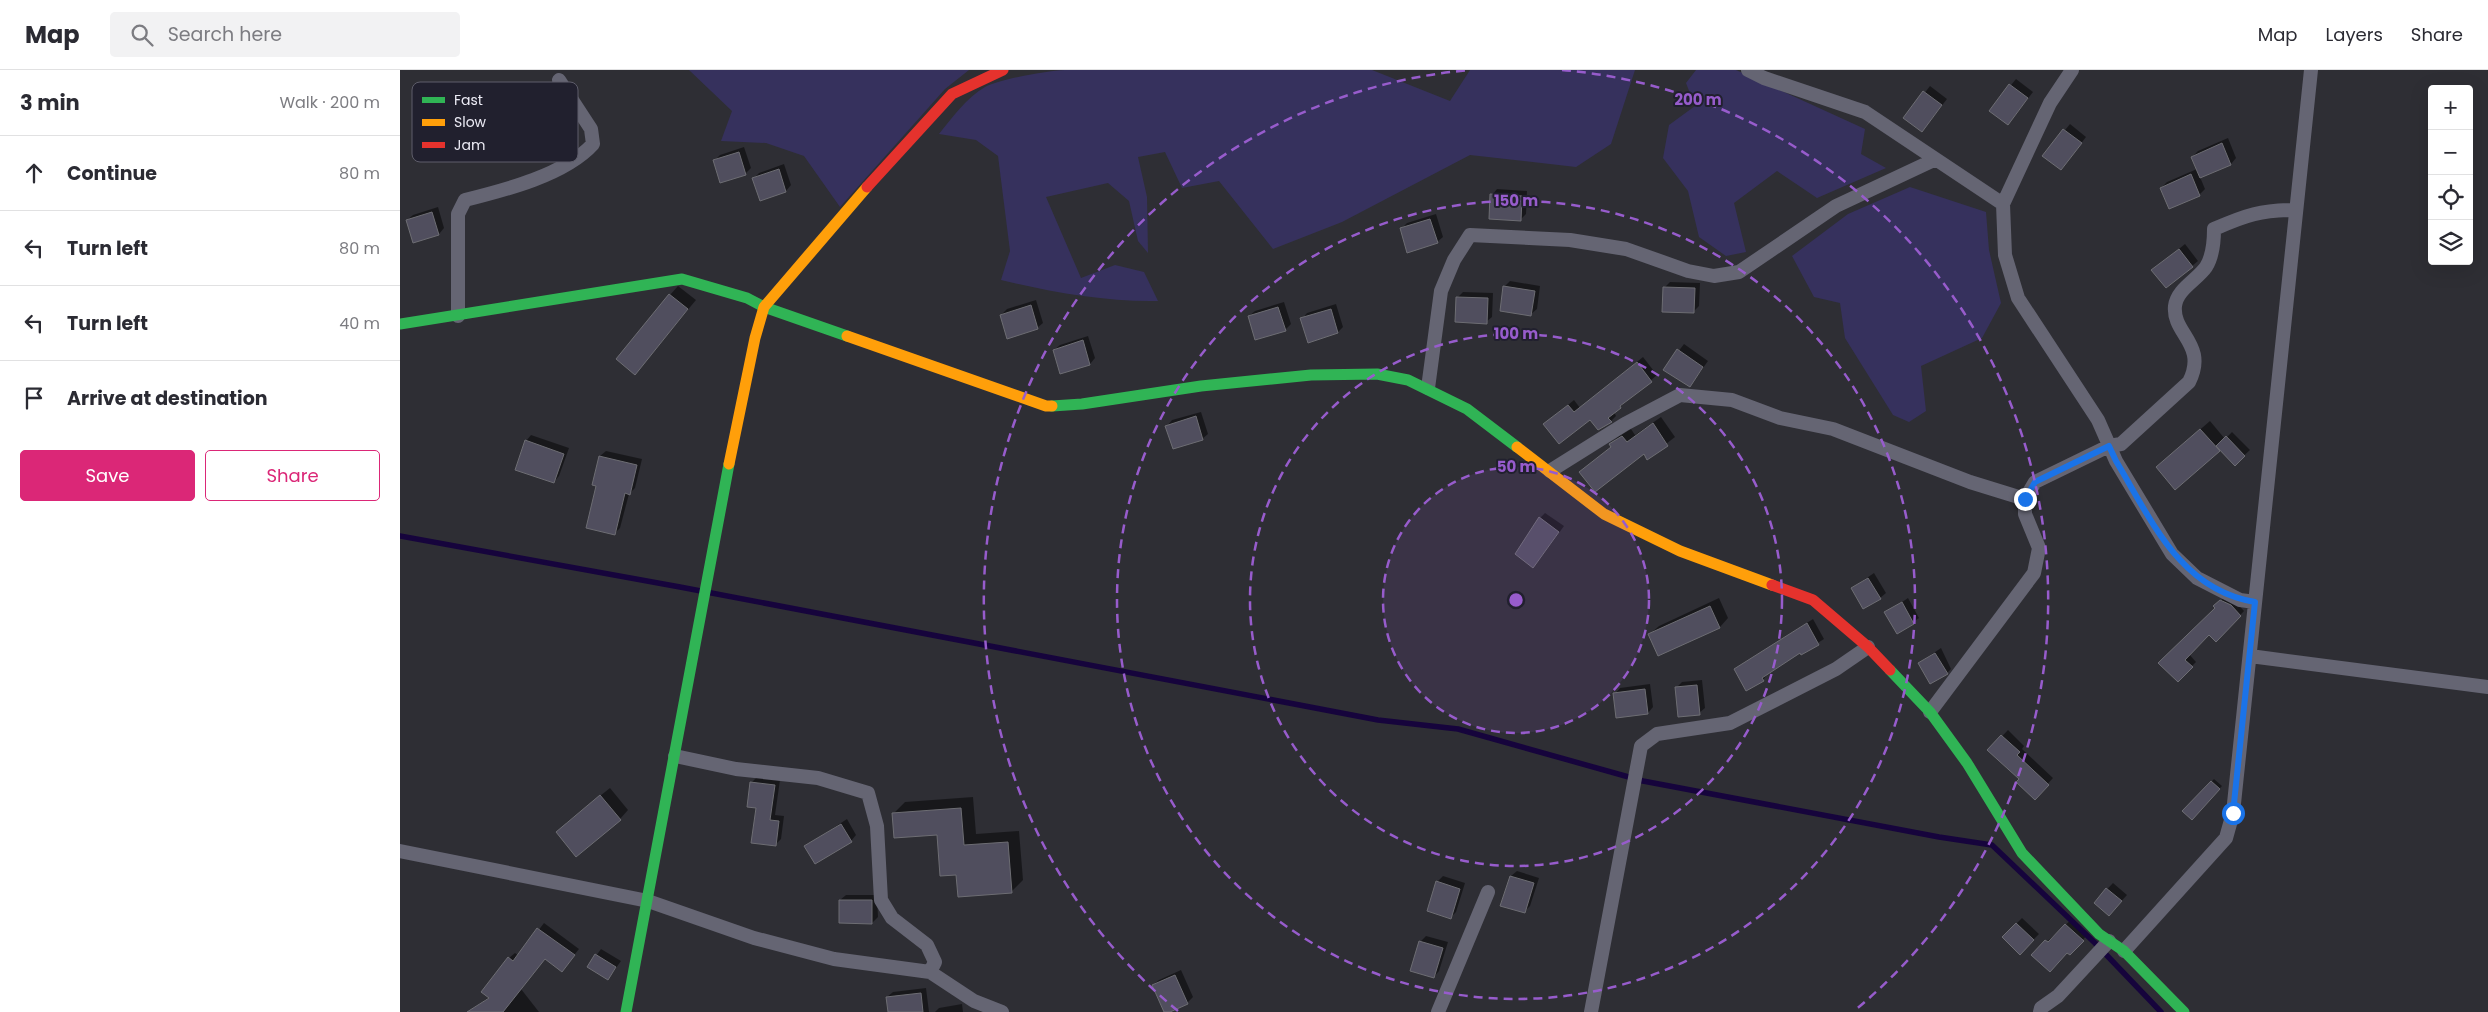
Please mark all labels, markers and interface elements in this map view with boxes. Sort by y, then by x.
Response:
search box [110,12,460,57]
text: Map [25,18,80,51]
icon: search [128,21,156,49]
text: Search here [168,21,282,48]
text: Map [2258,22,2298,47]
text: Layers [2326,22,2383,47]
text: Share [2411,22,2463,47]
legend [412,82,578,162]
map controls [2428,85,2473,265]
button: + [2428,85,2473,130]
text: 3 min [20,88,80,117]
text: 200 m [1674,89,1722,110]
text: Fast [454,90,483,110]
text: Walk · 200 m [279,91,380,114]
text: Slow [454,112,487,132]
button: − [2428,130,2473,175]
text: Jam [454,135,485,155]
icon: ahead [20,159,48,187]
text: Continue [67,160,157,187]
text: 80 m [339,162,380,185]
button: locate [2428,175,2473,220]
text: 150 m [1494,190,1538,211]
button: layers [2428,220,2473,265]
icon: left [20,234,48,262]
text: Turn left [67,235,148,262]
text: 80 m [339,237,380,260]
icon: left [20,309,48,337]
text: Turn left [67,310,148,337]
text: 40 m [339,312,380,335]
text: 100 m [1494,323,1538,344]
icon: arrive [20,384,48,412]
text: Arrive at destination [67,385,268,412]
button: Save [20,450,195,501]
button: Share [205,450,380,501]
text: 50 m [1497,456,1535,477]
route end [2014,488,2037,511]
centre of rings [1507,591,1525,609]
route start [2222,802,2245,825]

